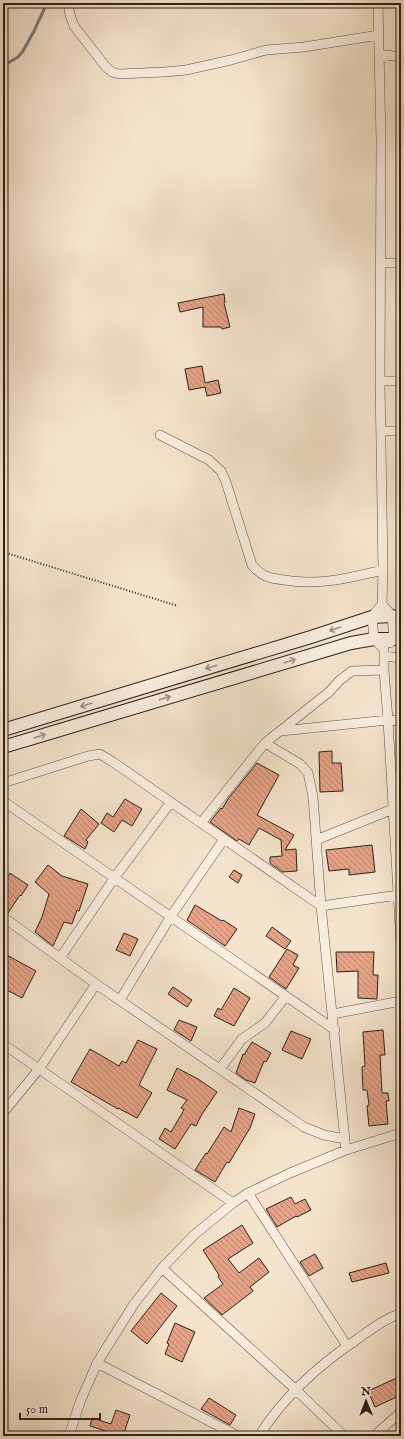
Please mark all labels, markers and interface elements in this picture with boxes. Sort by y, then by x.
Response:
one-way arrow [329,626,342,633]
one-way arrow [283,657,296,664]
one-way arrow [205,664,218,671]
one-way arrow [158,694,171,701]
one-way arrow [80,702,93,709]
one-way arrow [34,732,47,739]
north arrow [346,1381,386,1421]
text: N [360,1385,371,1399]
scale bar [20,1395,100,1421]
text: 50 m [26,1402,48,1417]

